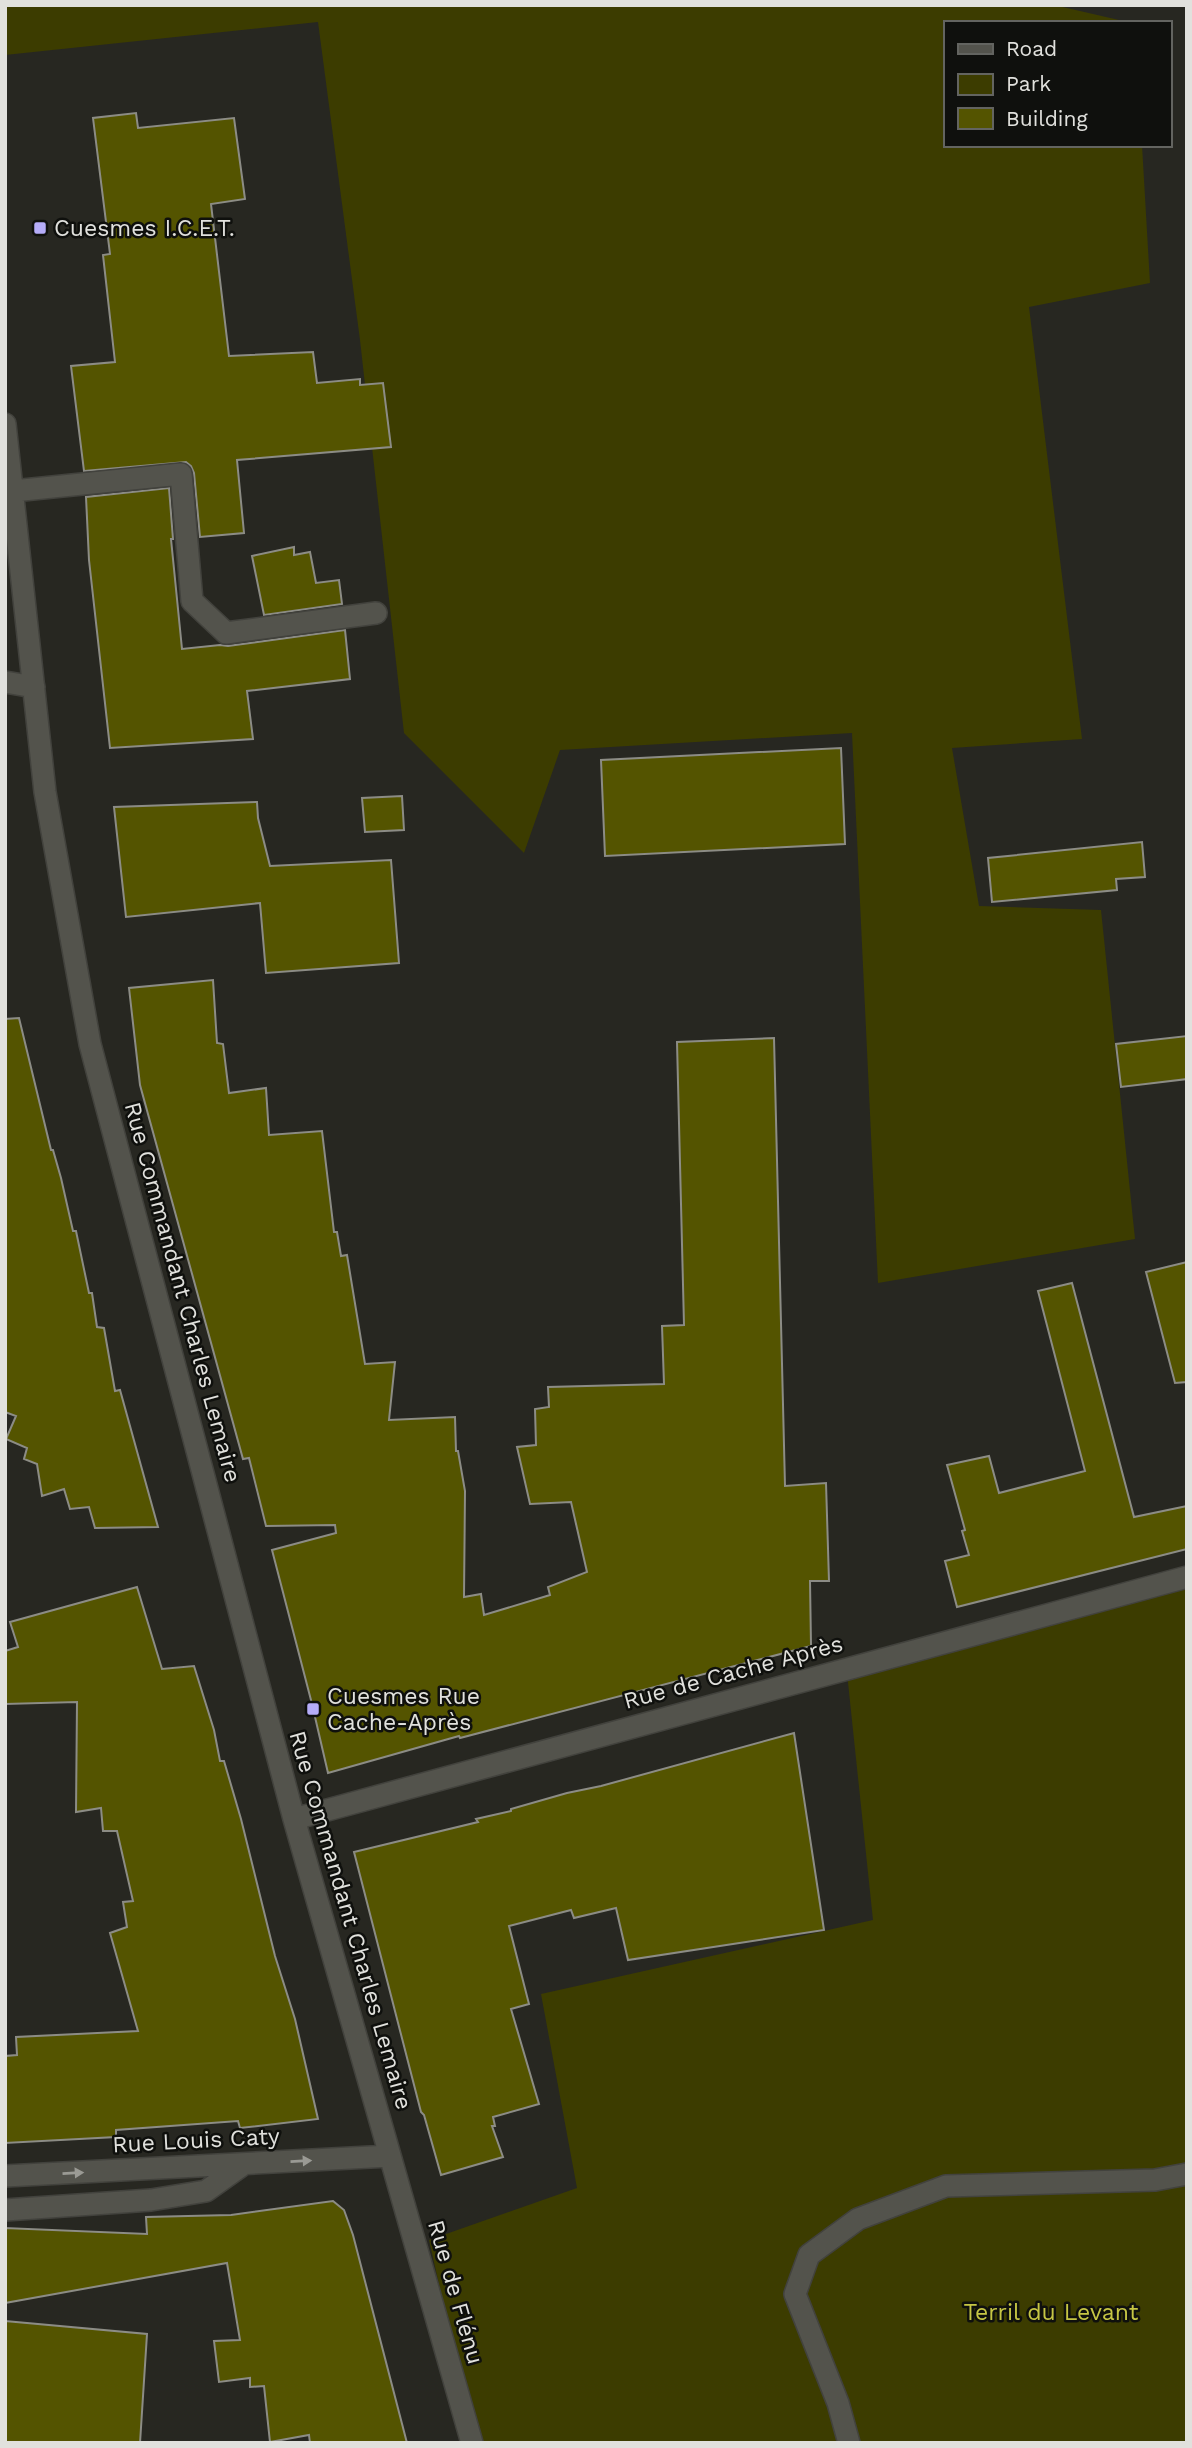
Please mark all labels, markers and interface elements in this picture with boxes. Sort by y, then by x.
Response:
legend [944,21,1171,147]
text: Road [1006,36,1057,61]
text: Park [1006,71,1051,96]
text: Building [1006,106,1088,131]
place label: Cuesmes I.C.E.T. [54,215,235,242]
marker: Cuesmes I.C.E.T. [32,220,48,236]
street label: Rue Commandant Charles Lemaire [119,1099,246,1485]
street label: Rue de Cache Après [620,1630,846,1715]
place label: Cuesmes Rue Cache-Après [327,1683,480,1736]
marker: Cuesmes Rue Cache-Après [305,1701,321,1717]
street label: Rue Commandant Charles Lemaire [283,1728,418,2113]
street label: Rue Louis Caty [112,2123,281,2158]
one-way arrow [290,2155,312,2166]
one-way arrow [63,2167,85,2178]
street label: Rue de Flénu [422,2217,489,2367]
park label: Terril du Levant [964,2299,1139,2326]

